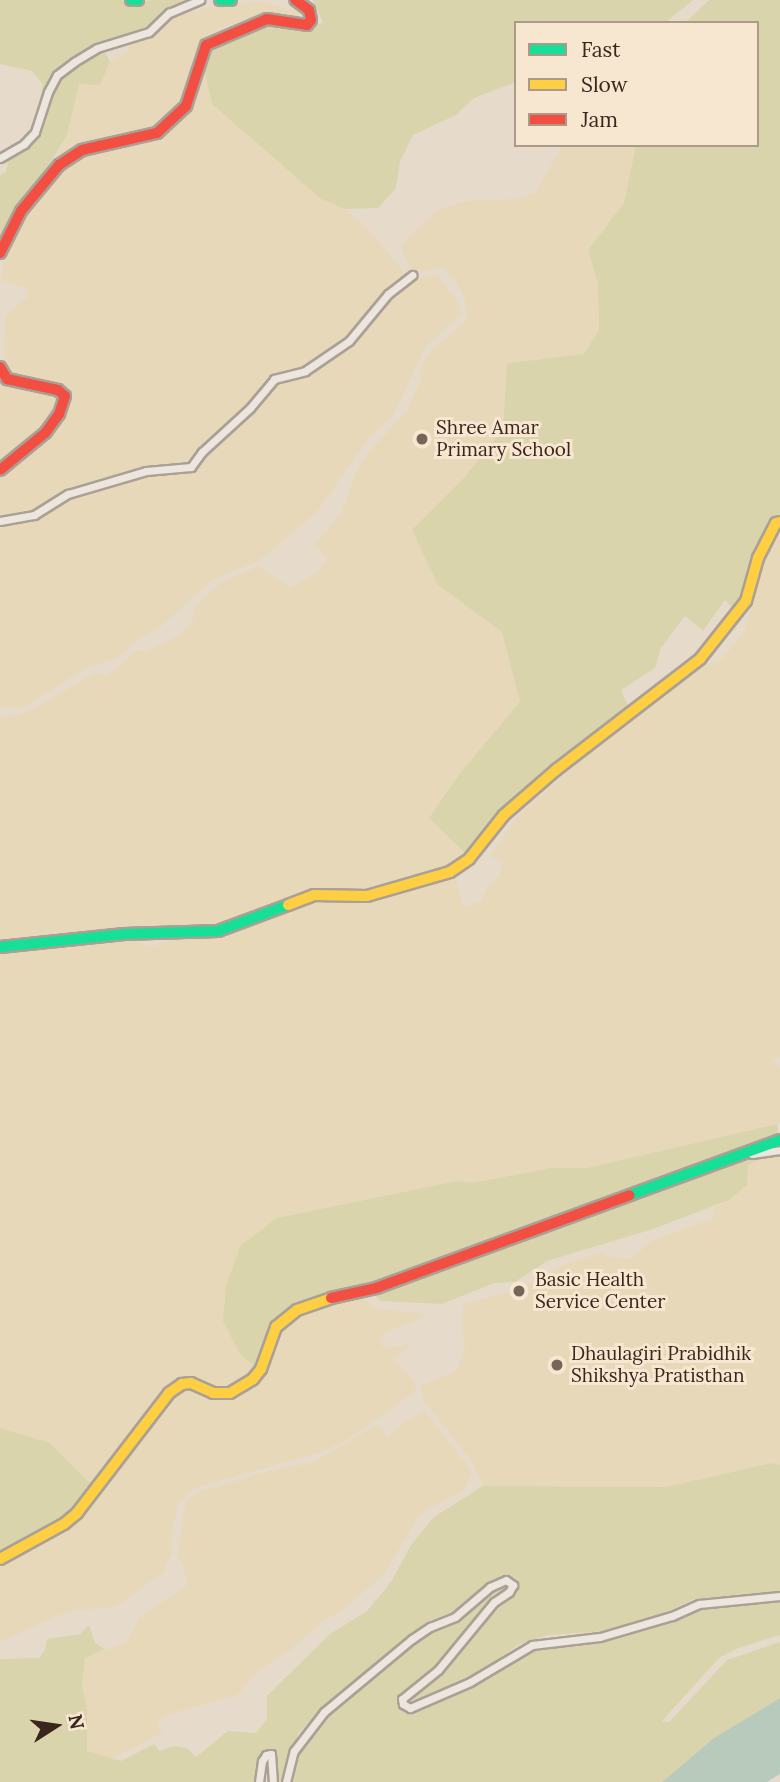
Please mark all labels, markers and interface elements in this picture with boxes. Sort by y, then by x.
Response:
legend [514,21,759,147]
text: Fast [581,36,620,63]
text: Slow [581,71,628,98]
text: Jam [581,106,618,133]
place label: Shree Amar Primary School [436,417,571,461]
marker: Shree Amar Primary School [414,431,430,447]
place label: Basic Health Service Center [535,1269,665,1313]
marker: Basic Health Service Center [509,1281,529,1301]
place label: Dhaulagiri Prabidhik Shikshya Pratisthan [571,1343,751,1387]
marker: Dhaulagiri Prabidhik Shikshya Pratisthan [549,1357,565,1373]
north arrow [21,1691,91,1761]
text: N [63,1712,90,1731]

